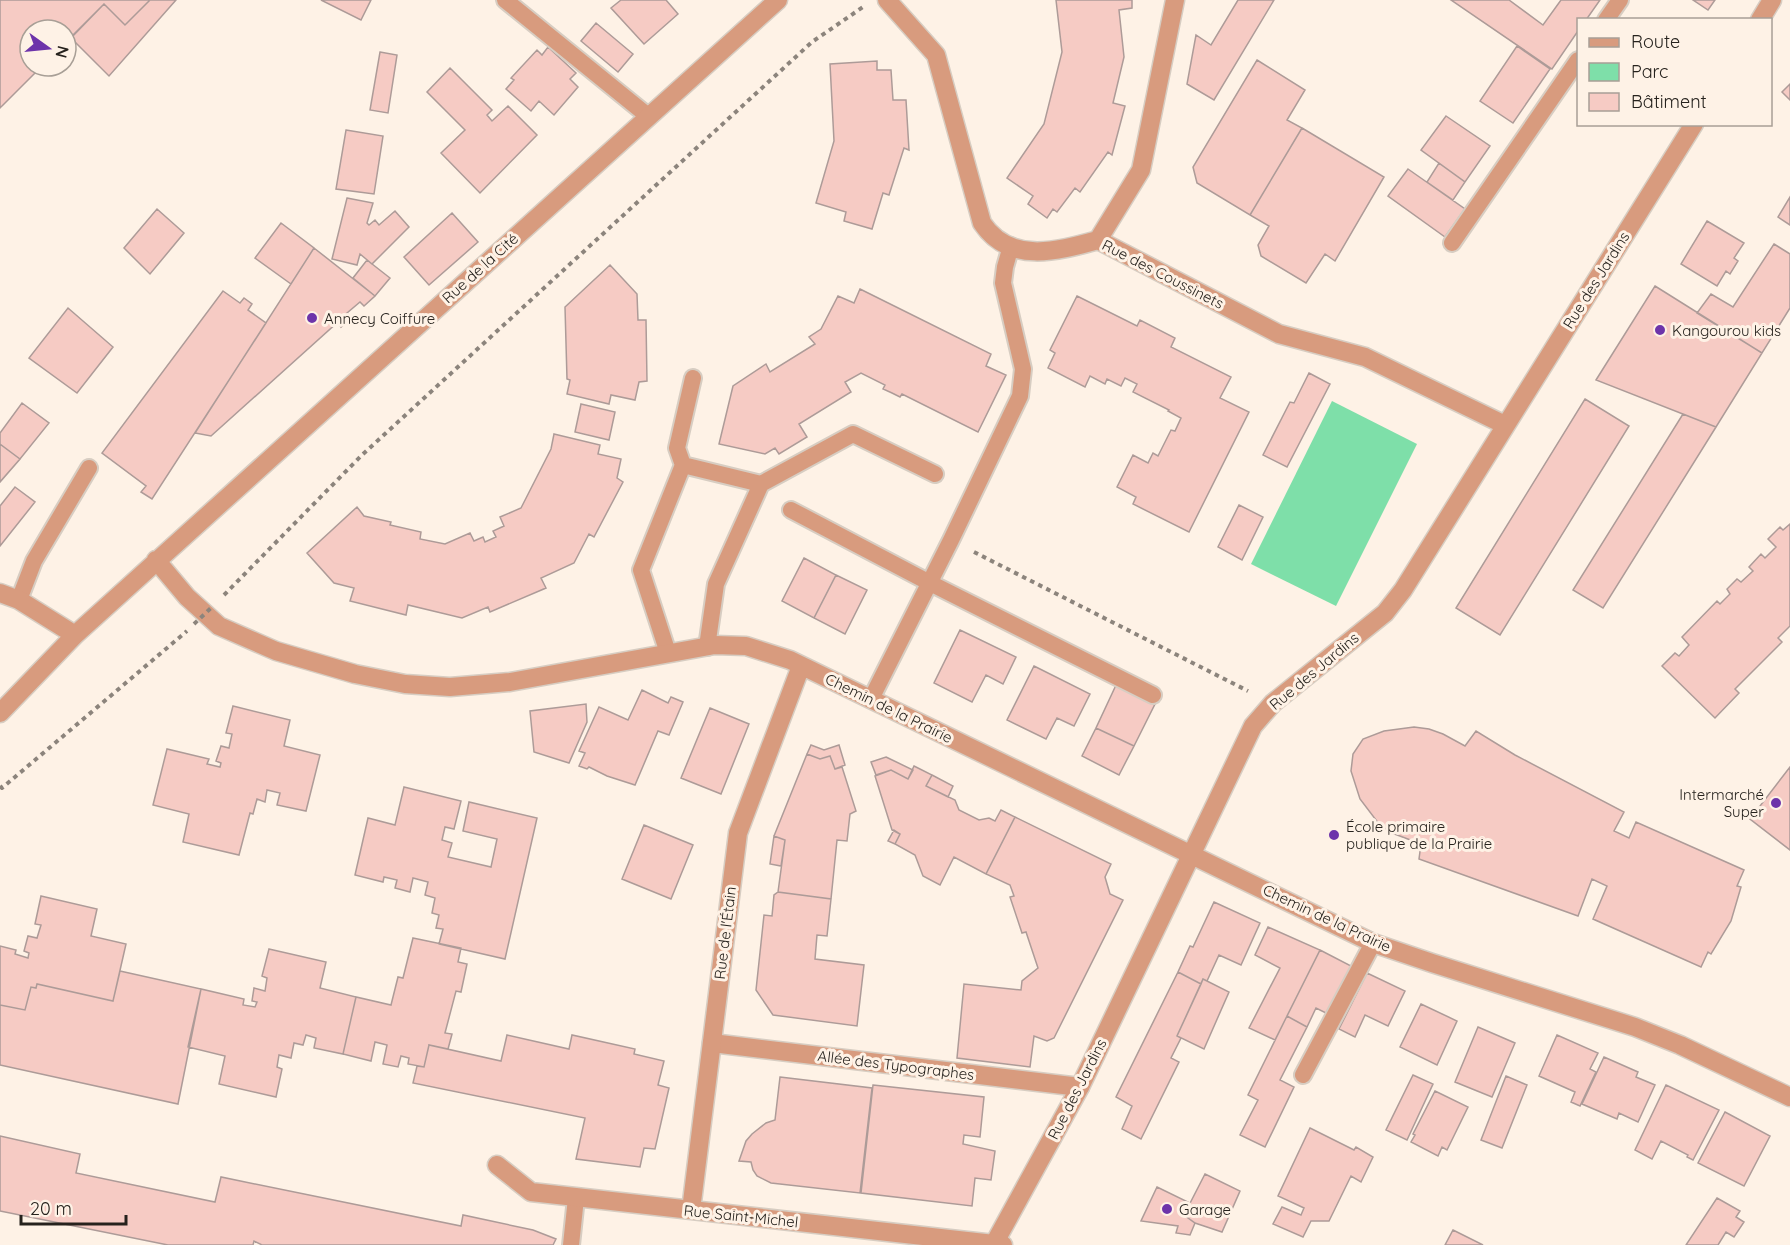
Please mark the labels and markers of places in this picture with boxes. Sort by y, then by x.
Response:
place label: Annecy Coiffure [324,309,435,328]
marker: Annecy Coiffure [305,311,319,325]
place label: Kangourou kids [1672,321,1781,340]
marker: Kangourou kids [1653,323,1667,337]
place label: Intermarché Super [1679,785,1764,821]
marker: Intermarché Super [1769,796,1783,810]
place label: École primaire publique de la Prairie [1346,817,1492,853]
marker: École primaire publique de la Prairie [1327,828,1341,842]
place label: Garage [1179,1200,1231,1219]
marker: Garage [1160,1202,1174,1216]

